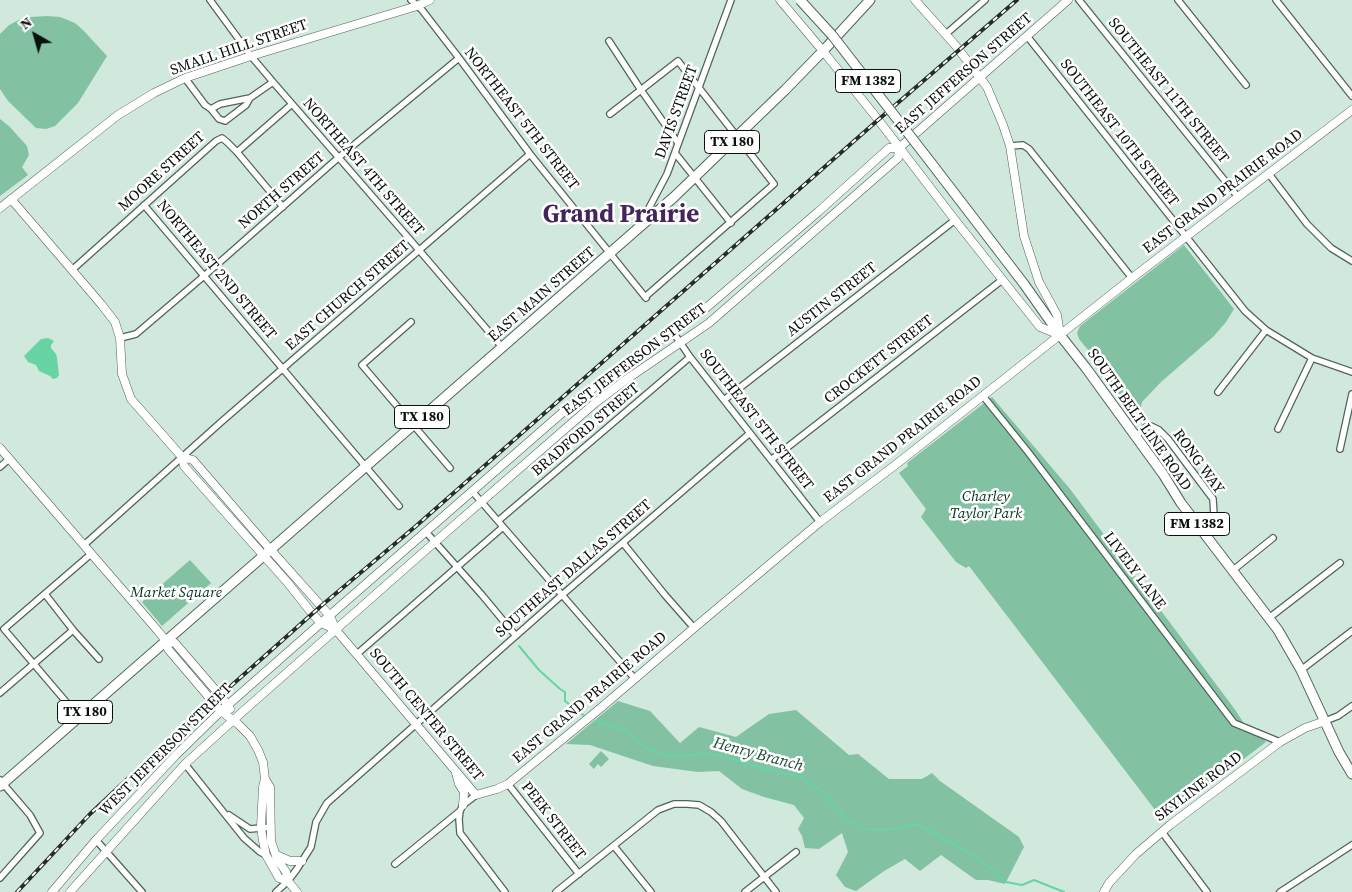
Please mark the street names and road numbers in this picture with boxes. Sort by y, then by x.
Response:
street label: EAST JEFFERSON STREET [892,10,1036,138]
street label: SOUTHEAST 11TH STREET [1104,15,1232,167]
street label: SMALL HILL STREET [168,16,310,80]
street label: NORTHEAST 5TH STREET [460,44,582,194]
street label: SOUTHEAST 10TH STREET [1056,56,1182,210]
street label: DAVIS STREET [652,63,702,161]
road number: FM 1382 [836,70,900,92]
street label: NORTHEAST 4TH STREET [299,95,427,239]
street label: EAST GRAND PRAIRIE ROAD [1139,126,1307,258]
street label: MOORE STREET [115,129,209,215]
road number: TX 180 [704,130,760,154]
street label: NORTH STREET [235,149,329,233]
street label: NORTHEAST 2ND STREET [152,197,280,343]
street label: EAST CHURCH STREET [282,237,414,355]
street label: EAST MAIN STREET [485,244,599,346]
street label: AUSTIN STREET [783,259,881,341]
street label: EAST JEFFERSON STREET [559,300,711,420]
street label: CROCKETT STREET [821,312,937,408]
street label: SOUTHEAST 5TH STREET [695,346,817,494]
street label: SOUTH BELT LINE ROAD [1083,346,1195,494]
street label: EAST GRAND PRAIRIE ROAD [820,373,986,507]
street label: BRADFORD STREET [528,380,644,480]
road number: TX 180 [394,406,450,428]
street label: RONG WAY [1169,426,1227,498]
street label: SOUTHEAST DALLAS STREET [492,496,656,642]
road number: FM 1382 [1164,512,1230,536]
street label: LIVELY LANE [1099,529,1169,613]
street label: EAST GRAND PRAIRIE ROAD [509,628,671,768]
street label: SOUTH CENTER STREET [365,645,487,785]
street label: WEST JEFFERSON STREET [96,680,236,820]
road number: TX 180 [58,700,112,724]
street label: SKYLINE ROAD [1152,748,1246,826]
street label: PEEK STREET [517,779,589,863]

